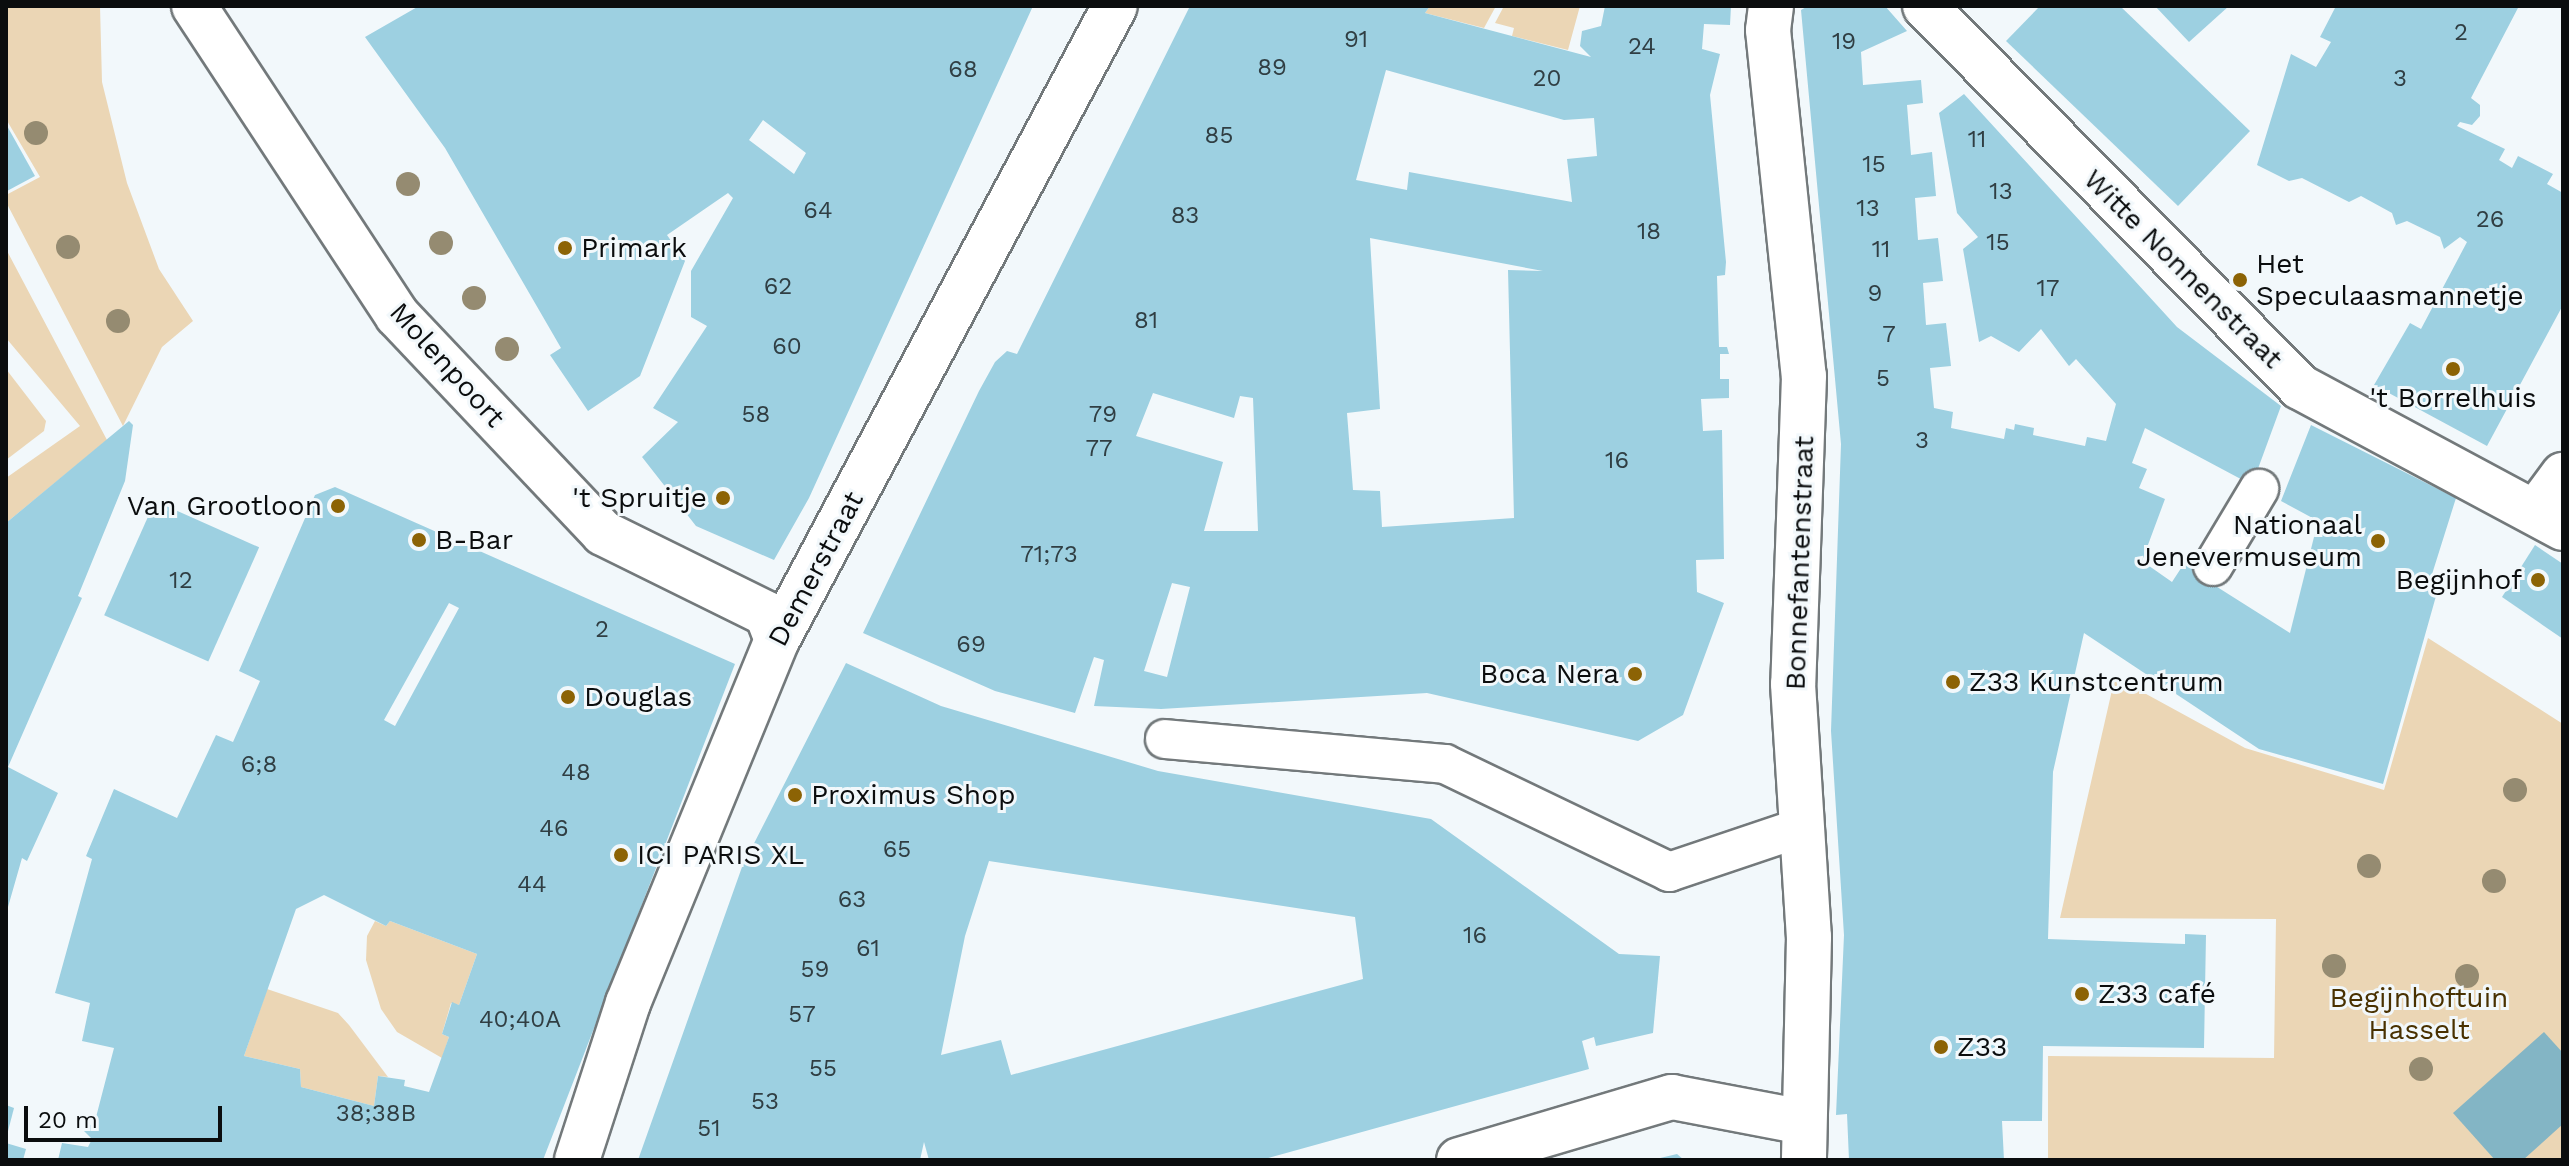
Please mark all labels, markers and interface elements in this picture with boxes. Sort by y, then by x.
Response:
house number: 2 [2454,19,2468,47]
house number: 91 [1344,26,1368,54]
house number: 19 [1832,28,1856,56]
house number: 24 [1628,33,1656,61]
house number: 89 [1257,54,1287,82]
house number: 68 [948,56,978,84]
house number: 20 [1533,65,1561,93]
house number: 3 [2393,65,2407,93]
house number: 85 [1205,122,1233,150]
house number: 11 [1968,126,1986,154]
house number: 15 [1862,151,1886,179]
street label: Witte Nonnenstraat [2077,163,2289,375]
house number: 13 [1989,178,2013,206]
house number: 13 [1856,195,1880,223]
house number: 64 [803,197,833,225]
house number: 83 [1171,202,1199,230]
house number: 26 [2476,206,2504,234]
house number: 18 [1637,218,1661,246]
house number: 15 [1986,229,2010,257]
place label: Primark [581,231,687,265]
house number: 11 [1872,236,1890,264]
marker: Primark [556,239,574,257]
place label: Het Speculaasmannetje [2256,247,2524,313]
marker: Het Speculaasmannetje [2231,271,2249,289]
house number: 62 [764,273,792,301]
house number: 17 [2037,275,2059,303]
house number: 9 [1868,280,1882,308]
street label: Molenpoort [382,296,512,434]
house number: 81 [1134,307,1158,335]
house number: 7 [1882,321,1896,349]
house number: 60 [772,333,802,361]
marker: 't Borrelhuis [2444,360,2462,378]
house number: 5 [1876,365,1890,393]
place label: 't Borrelhuis [2370,381,2536,415]
house number: 58 [742,401,770,429]
house number: 79 [1089,401,1117,429]
house number: 3 [1915,427,1929,455]
house number: 77 [1086,435,1112,463]
street label: Bonnefantenstraat [1779,435,1821,691]
house number: 16 [1605,447,1629,475]
place label: 't Spruitje [572,481,707,515]
street label: Demerstraat [761,486,871,652]
place label: Van Grootloon [127,489,322,523]
marker: 't Spruitje [714,489,732,507]
marker: Van Grootloon [329,497,347,515]
place label: Nationaal Jenevermuseum [2136,508,2362,574]
place label: B-Bar [435,523,513,557]
marker: B-Bar [410,531,428,549]
marker: Nationaal Jenevermuseum [2369,532,2387,550]
house number: 71;73 [1020,541,1078,569]
place label: Begijnhof [2396,563,2522,597]
house number: 12 [169,567,193,595]
marker: Begijnhof [2529,571,2547,589]
house number: 2 [595,616,609,644]
house number: 69 [956,631,986,659]
place label: Boca Nera [1479,657,1619,691]
marker: Boca Nera [1626,665,1644,683]
place label: Z33 Kunstcentrum [1969,665,2224,699]
marker: Z33 Kunstcentrum [1944,673,1962,691]
place label: Douglas [584,680,692,714]
marker: Douglas [559,688,577,706]
house number: 6;8 [241,751,277,779]
house number: 48 [561,759,591,787]
place label: Proximus Shop [811,778,1016,812]
marker: Proximus Shop [786,786,804,804]
house number: 46 [539,815,569,843]
house number: 65 [883,836,911,864]
place label: ICI PARIS XL [637,838,805,872]
marker: ICI PARIS XL [612,846,630,864]
house number: 44 [517,871,547,899]
house number: 63 [838,886,866,914]
house number: 16 [1463,922,1487,950]
house number: 61 [856,935,880,963]
house number: 59 [801,956,829,984]
place label: Z33 café [2098,977,2216,1011]
park label: Begijnhoftuin Hasselt [2330,981,2508,1047]
marker: Z33 café [2073,985,2091,1003]
house number: 57 [788,1001,816,1029]
house number: 40;40A [479,1006,561,1034]
place label: Z33 [1957,1030,2007,1064]
marker: Z33 [1932,1038,1950,1056]
house number: 55 [809,1055,837,1083]
house number: 53 [751,1088,779,1116]
scale bar [28,1090,226,1140]
house number: 38;38B [336,1100,416,1128]
text: 20 m [38,1106,98,1134]
house number: 51 [697,1115,721,1143]

